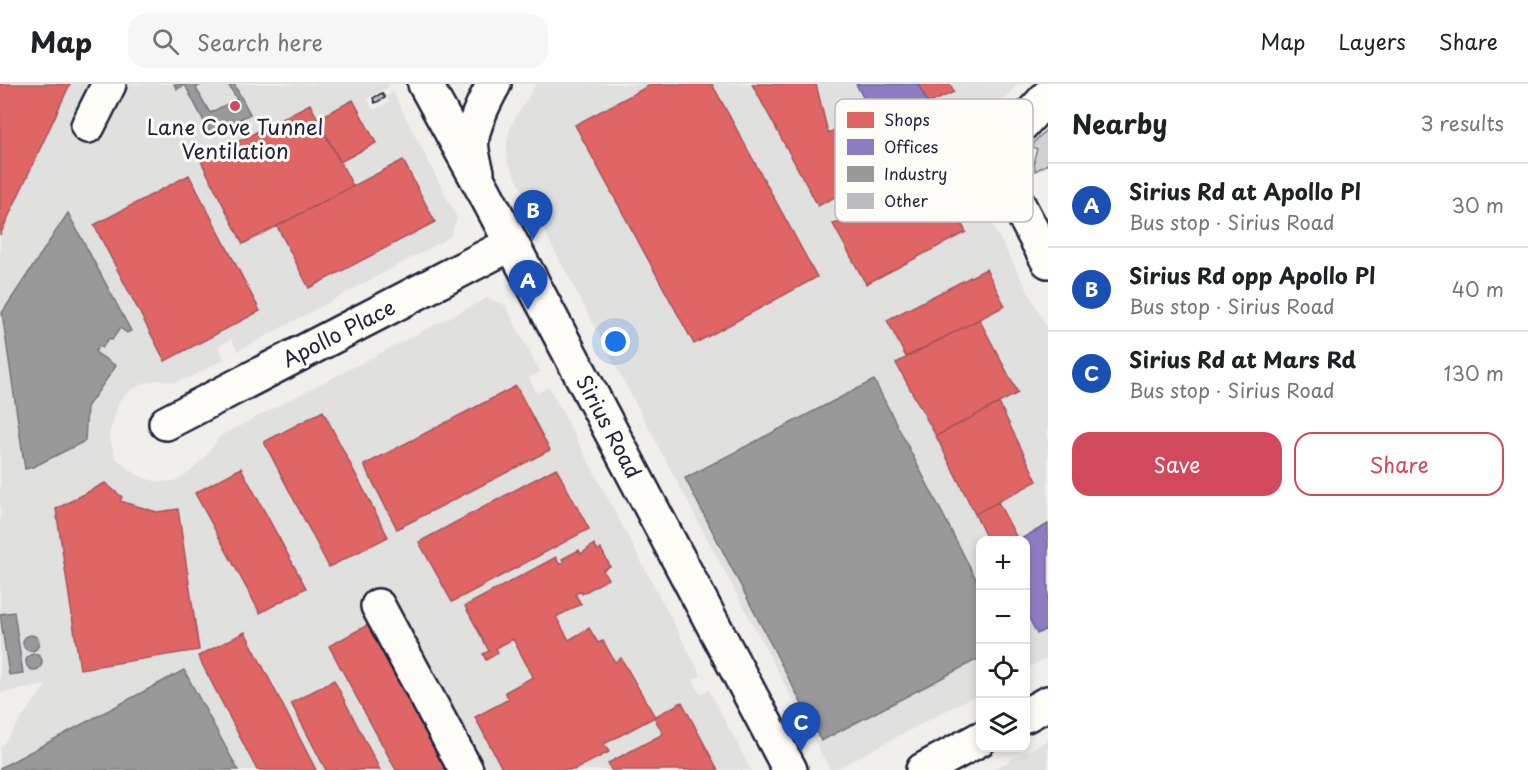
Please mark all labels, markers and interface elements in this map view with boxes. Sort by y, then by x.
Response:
search box [128,14,548,68]
text: Map [30,20,92,63]
icon: search [149,25,182,58]
text: Search here [197,25,323,58]
text: Map [1261,25,1305,57]
text: Layers [1338,25,1406,57]
text: Share [1439,25,1498,57]
marker: Lane Cove Tunnel Ventilation [228,99,242,113]
legend [835,99,1033,222]
text: Nearby [1072,104,1167,143]
text: Shops [884,107,930,131]
text: 3 results [1421,108,1504,138]
place label: Lane Cove Tunnel Ventilation [147,110,323,166]
text: Offices [884,134,938,158]
text: Industry [884,161,947,185]
text: Sirius Rd at Apollo Pl [1129,174,1361,207]
text: Other [884,188,928,212]
pin: B [514,190,552,240]
text: A [1084,190,1099,220]
text: 30 m [1451,190,1504,220]
text: Bus stop · Sirius Road [1129,207,1335,237]
text: Sirius Rd opp Apollo Pl [1129,258,1375,291]
pin: A [508,260,548,310]
text: B [1085,274,1098,304]
text: 40 m [1452,274,1504,304]
street label: Apollo Place [276,290,400,374]
text: Bus stop · Sirius Road [1129,291,1335,321]
your location [601,327,630,356]
text: Sirius Rd at Mars Rd [1129,342,1356,375]
text: C [1084,358,1099,388]
text: 130 m [1444,358,1504,388]
street label: Sirius Road [569,368,651,484]
text: Bus stop · Sirius Road [1129,375,1335,405]
button: Save [1072,432,1282,496]
button: Share [1294,432,1504,496]
map controls [976,536,1030,752]
button: + [976,536,1030,590]
button: − [976,590,1030,644]
button: locate [976,644,1030,698]
button: layers [976,698,1030,752]
pin: C [782,702,820,752]

